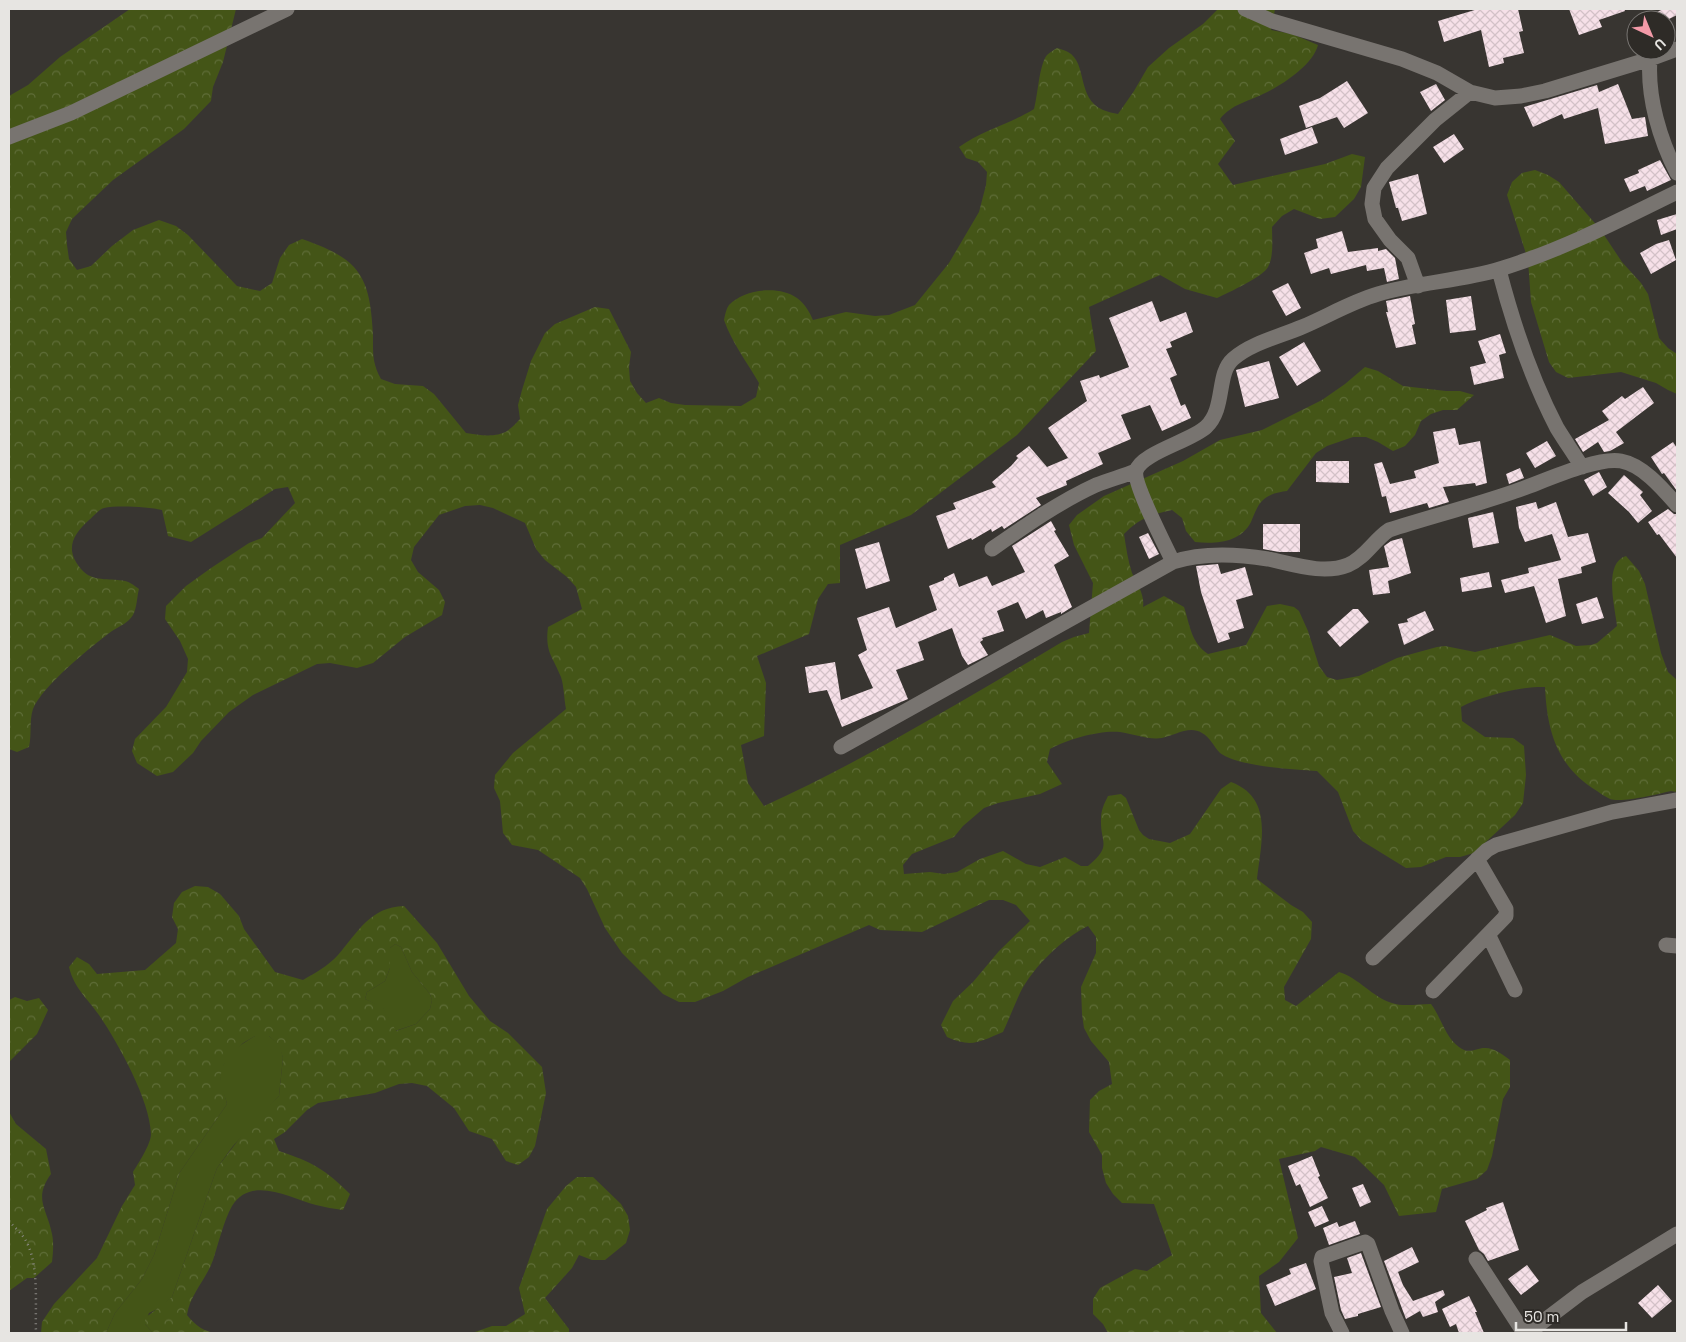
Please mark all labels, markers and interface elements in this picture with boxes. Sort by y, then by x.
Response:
north arrow [1626,10,1676,60]
text: U [1650,35,1670,54]
scale bar [1516,1300,1626,1332]
text: 50 m [1524,1307,1559,1326]

